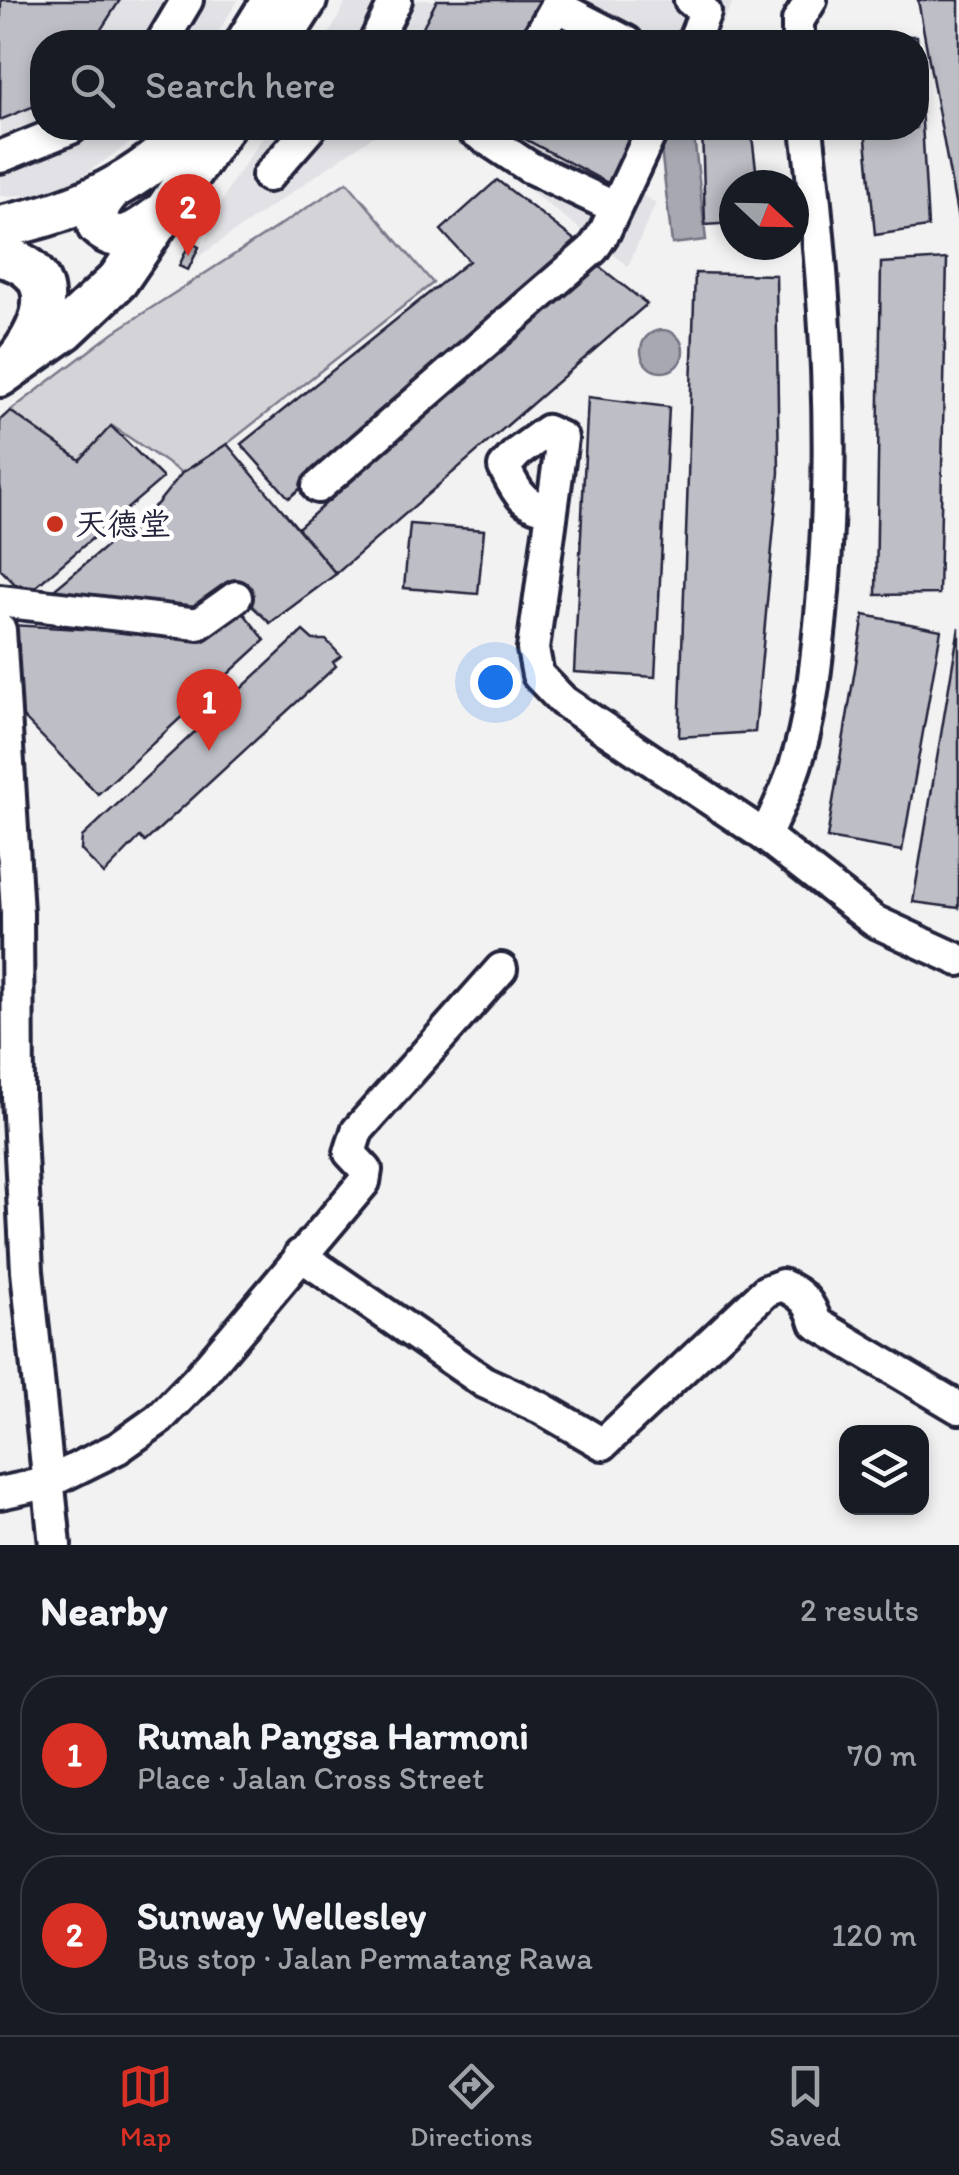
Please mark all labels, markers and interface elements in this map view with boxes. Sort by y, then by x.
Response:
search box [30,30,929,140]
icon: search [65,58,120,113]
text: Search here [145,62,336,108]
north arrow [719,170,809,260]
pin: 2 [156,174,220,256]
place label: 天德堂 [75,505,171,543]
marker: 天德堂 [44,513,66,535]
your location [470,657,521,708]
pin: 1 [176,668,242,751]
map controls [839,1425,929,1515]
button: layers [839,1425,929,1515]
text: Nearby [40,1585,167,1636]
text: 2 results [800,1591,919,1629]
text: Rumah Pangsa Harmoni [137,1713,529,1759]
text: 1 [67,1736,82,1774]
text: 70 m [847,1736,917,1774]
text: Place · Jalan Cross Street [137,1759,484,1797]
text: Sunway Wellesley [137,1893,426,1939]
text: 2 [66,1916,83,1954]
text: 120 m [831,1916,917,1954]
text: Bus stop · Jalan Permatang Rawa [137,1939,593,1977]
tab: Map [118,2059,173,2153]
tab: Directions [410,2059,533,2153]
tab: Saved [769,2059,841,2153]

